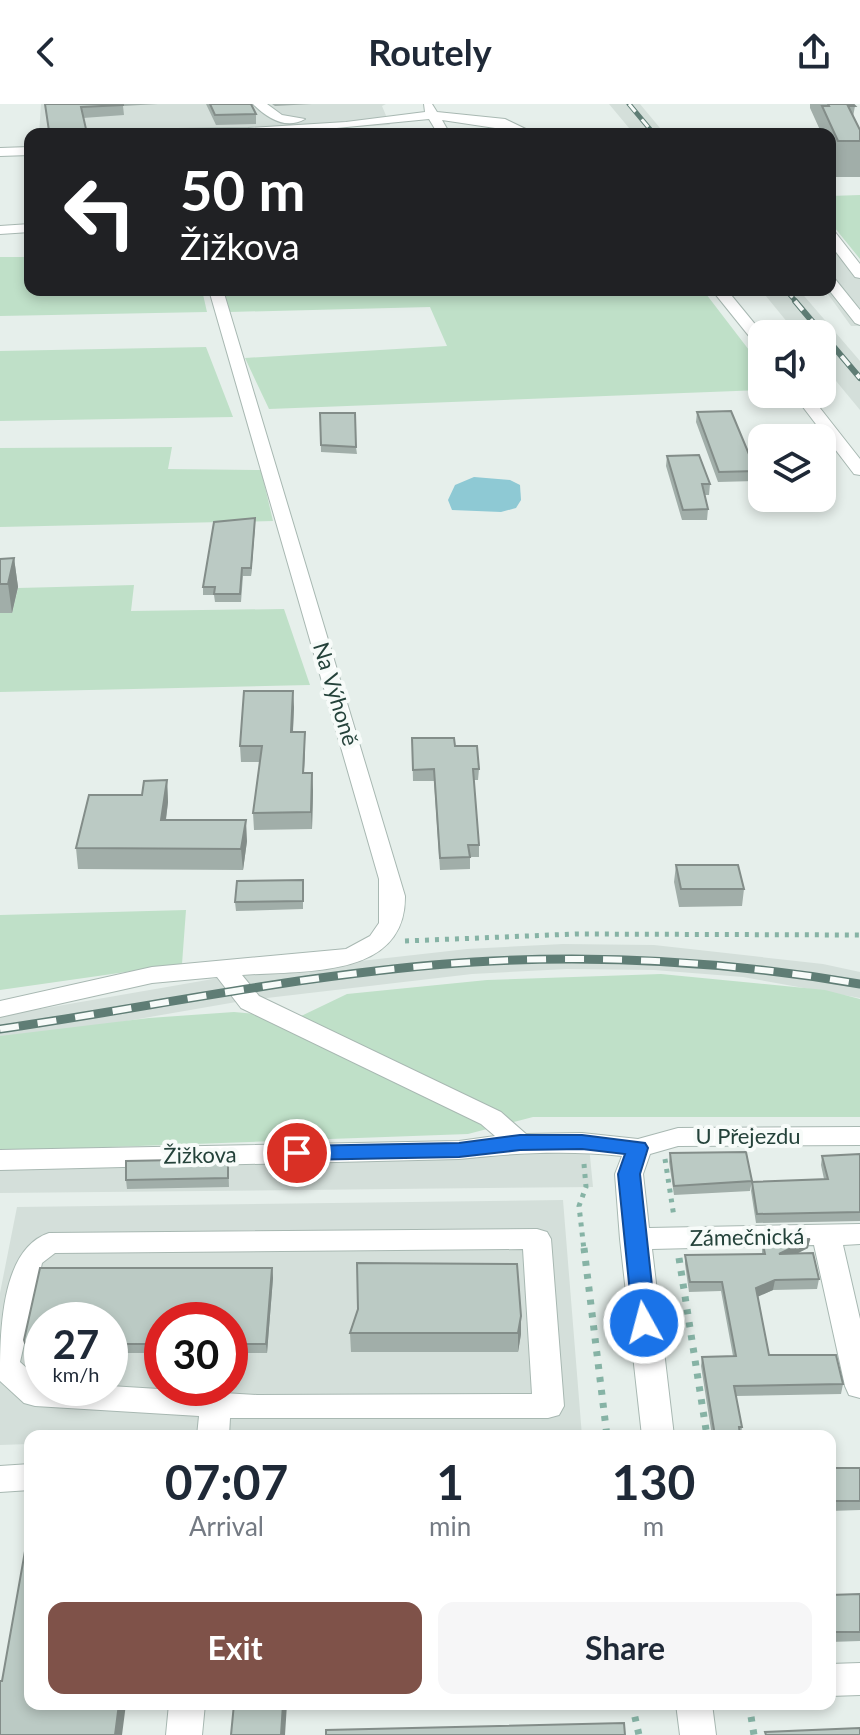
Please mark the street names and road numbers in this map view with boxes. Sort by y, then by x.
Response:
street label: Na Výhoně [308,639,365,749]
street label: U Přejezdu [695,1122,801,1149]
street label: Žižkova [163,1140,237,1169]
street label: Zámečnická [690,1222,804,1251]

